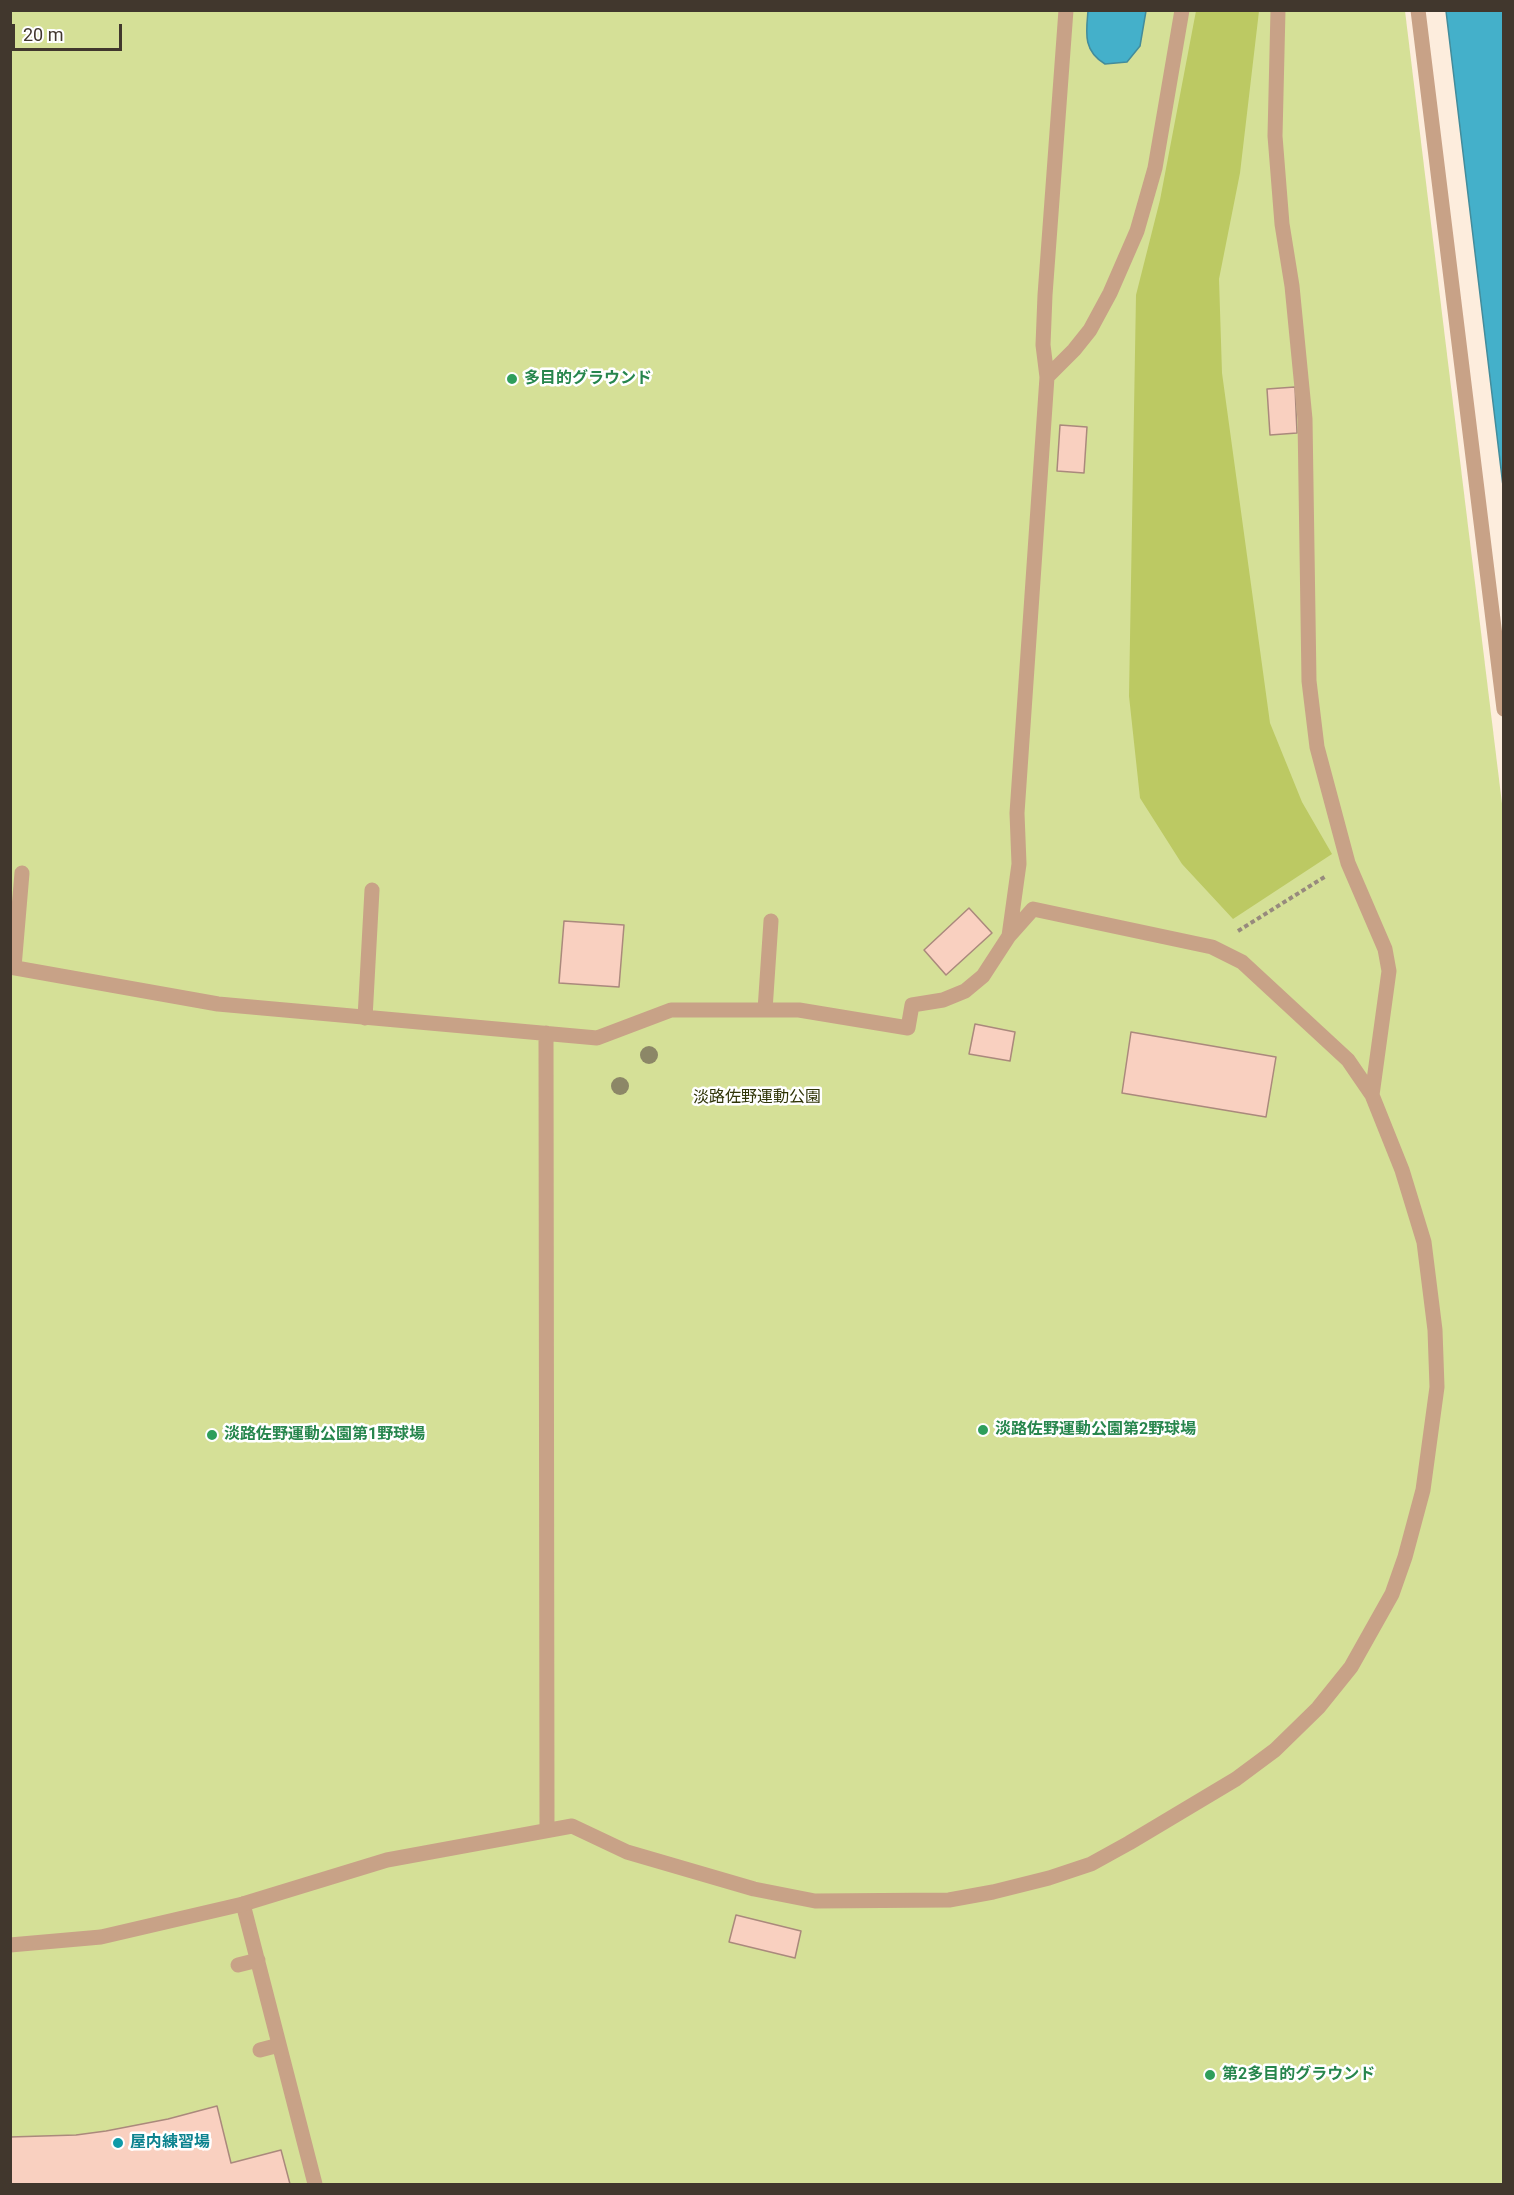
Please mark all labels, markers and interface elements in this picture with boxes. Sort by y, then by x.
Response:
scale bar [15,12,124,50]
text: 20 m [23,24,63,45]
place label: 多目的グラウンド [524,369,652,389]
marker: 多目的グラウンド [505,372,519,386]
park label: 淡路佐野運動公園 [693,1088,821,1108]
place label: 淡路佐野運動公園第2野球場 [995,1420,1196,1440]
marker: 淡路佐野運動公園第2野球場 [976,1423,990,1437]
place label: 淡路佐野運動公園第1野球場 [224,1425,425,1445]
marker: 淡路佐野運動公園第1野球場 [205,1428,219,1442]
place label: 第2多目的グラウンド [1222,2065,1375,2085]
marker: 第2多目的グラウンド [1203,2068,1217,2082]
place label: 屋内練習場 [130,2133,210,2153]
marker: 屋内練習場 [111,2136,125,2150]

